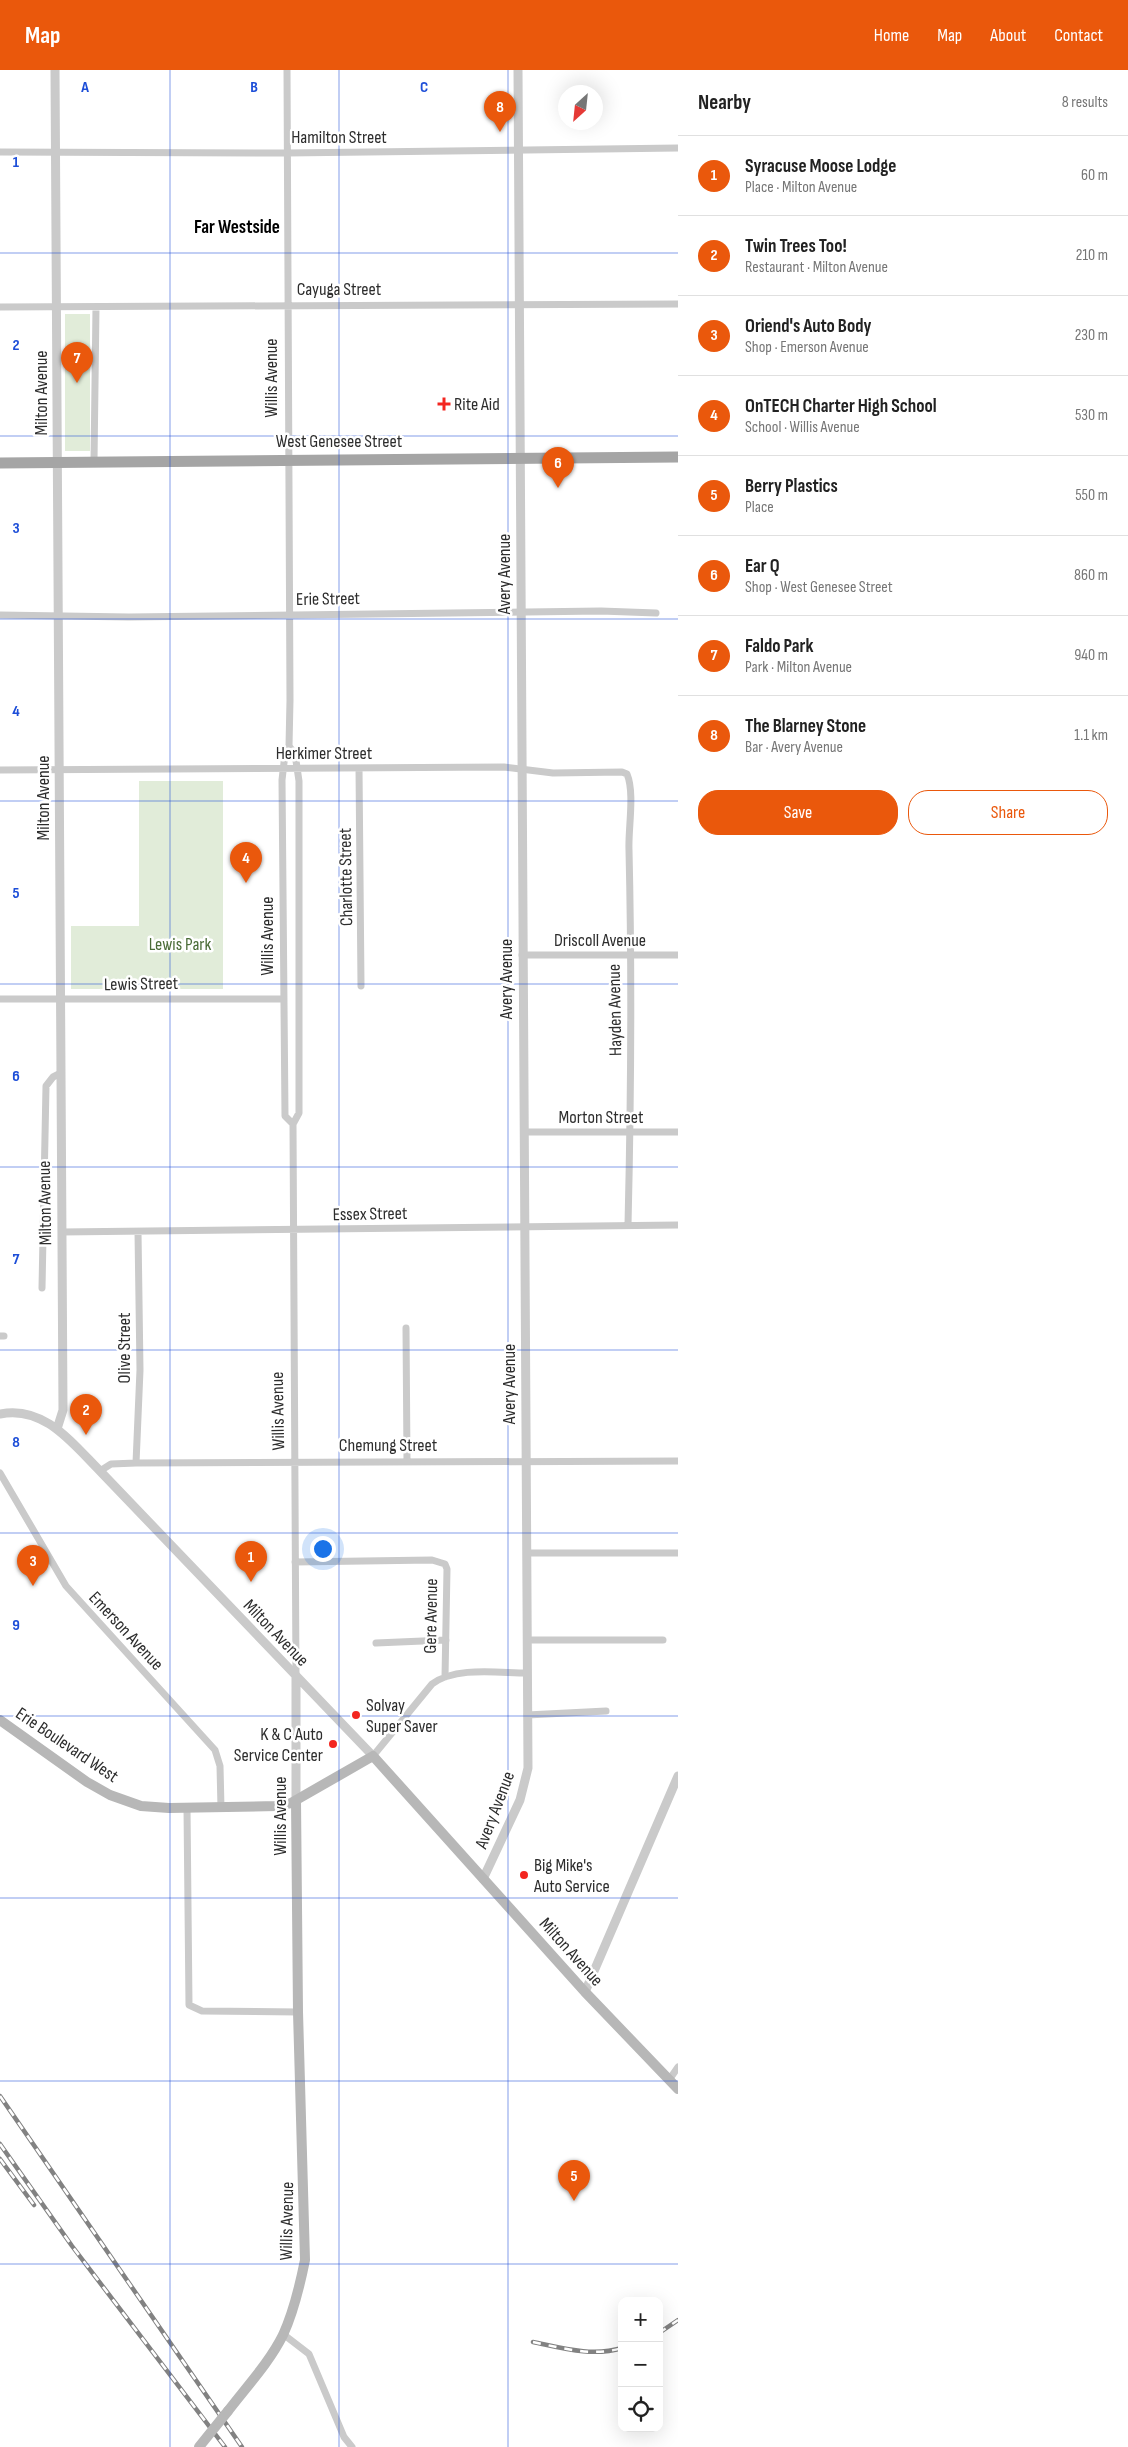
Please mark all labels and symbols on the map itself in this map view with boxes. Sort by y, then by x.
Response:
text: A [80,78,89,97]
text: B [250,78,258,97]
text: C [420,78,428,97]
north arrow [558,85,603,130]
pin: 8 [484,91,516,132]
street label: Hamilton Street [291,127,387,148]
text: 1 [13,153,20,172]
district label: Far Westside [194,216,280,239]
street label: Cayuga Street [297,279,382,300]
text: 2 [12,336,20,355]
street label: Willis Avenue [261,339,282,417]
pin: 7 [61,342,93,383]
street label: Milton Avenue [31,351,52,435]
place label: Rite Aid [454,394,500,415]
marker: Rite Aid [438,398,450,410]
street label: West Genesee Street [276,431,403,452]
pin: 6 [542,447,574,488]
text: 3 [12,519,20,538]
street label: Avery Avenue [494,534,515,615]
street label: Erie Street [296,588,361,610]
text: 4 [12,702,20,721]
street label: Herkimer Street [276,743,373,764]
street label: Milton Avenue [33,756,54,840]
street label: Charlotte Street [335,827,357,926]
pin: 4 [230,842,262,883]
text: 5 [12,884,20,903]
street label: Willis Avenue [257,897,278,975]
street label: Driscoll Avenue [554,930,646,951]
park label: Lewis Park [149,934,211,955]
street label: Avery Avenue [496,939,517,1020]
street label: Hayden Avenue [604,964,626,1056]
street label: Lewis Street [104,973,179,995]
text: 6 [12,1067,20,1086]
street label: Morton Street [559,1107,644,1128]
street label: Milton Avenue [34,1160,56,1246]
street label: Essex Street [332,1203,408,1225]
text: 7 [13,1250,20,1269]
street label: Olive Street [114,1312,135,1383]
street label: Avery Avenue [499,1344,520,1425]
street label: Willis Avenue [267,1371,289,1451]
pin: 2 [70,1394,102,1435]
text: 8 [12,1433,20,1452]
street label: Chemung Street [339,1435,438,1456]
your location [310,1536,336,1562]
pin: 1 [235,1541,267,1582]
pin: 3 [17,1545,49,1586]
street label: Gere Avenue [420,1578,442,1654]
street label: Emerson Avenue [84,1587,168,1675]
street label: Milton Avenue [239,1595,313,1671]
text: 9 [12,1616,20,1635]
place label: Solvay Super Saver [366,1695,438,1737]
street label: Erie Boulevard West [12,1703,123,1787]
marker: Solvay Super Saver [350,1709,362,1721]
place label: K & C Auto Service Center [234,1724,323,1766]
marker: K & C Auto Service Center [327,1738,339,1750]
street label: Avery Avenue [470,1769,519,1852]
street label: Willis Avenue [270,1777,291,1855]
place label: Big Mike's Auto Service [533,1855,610,1897]
marker: Big Mike's Auto Service [518,1869,530,1881]
street label: Milton Avenue [535,1913,607,1991]
pin: 5 [558,2160,590,2201]
street label: Willis Avenue [276,2181,298,2261]

